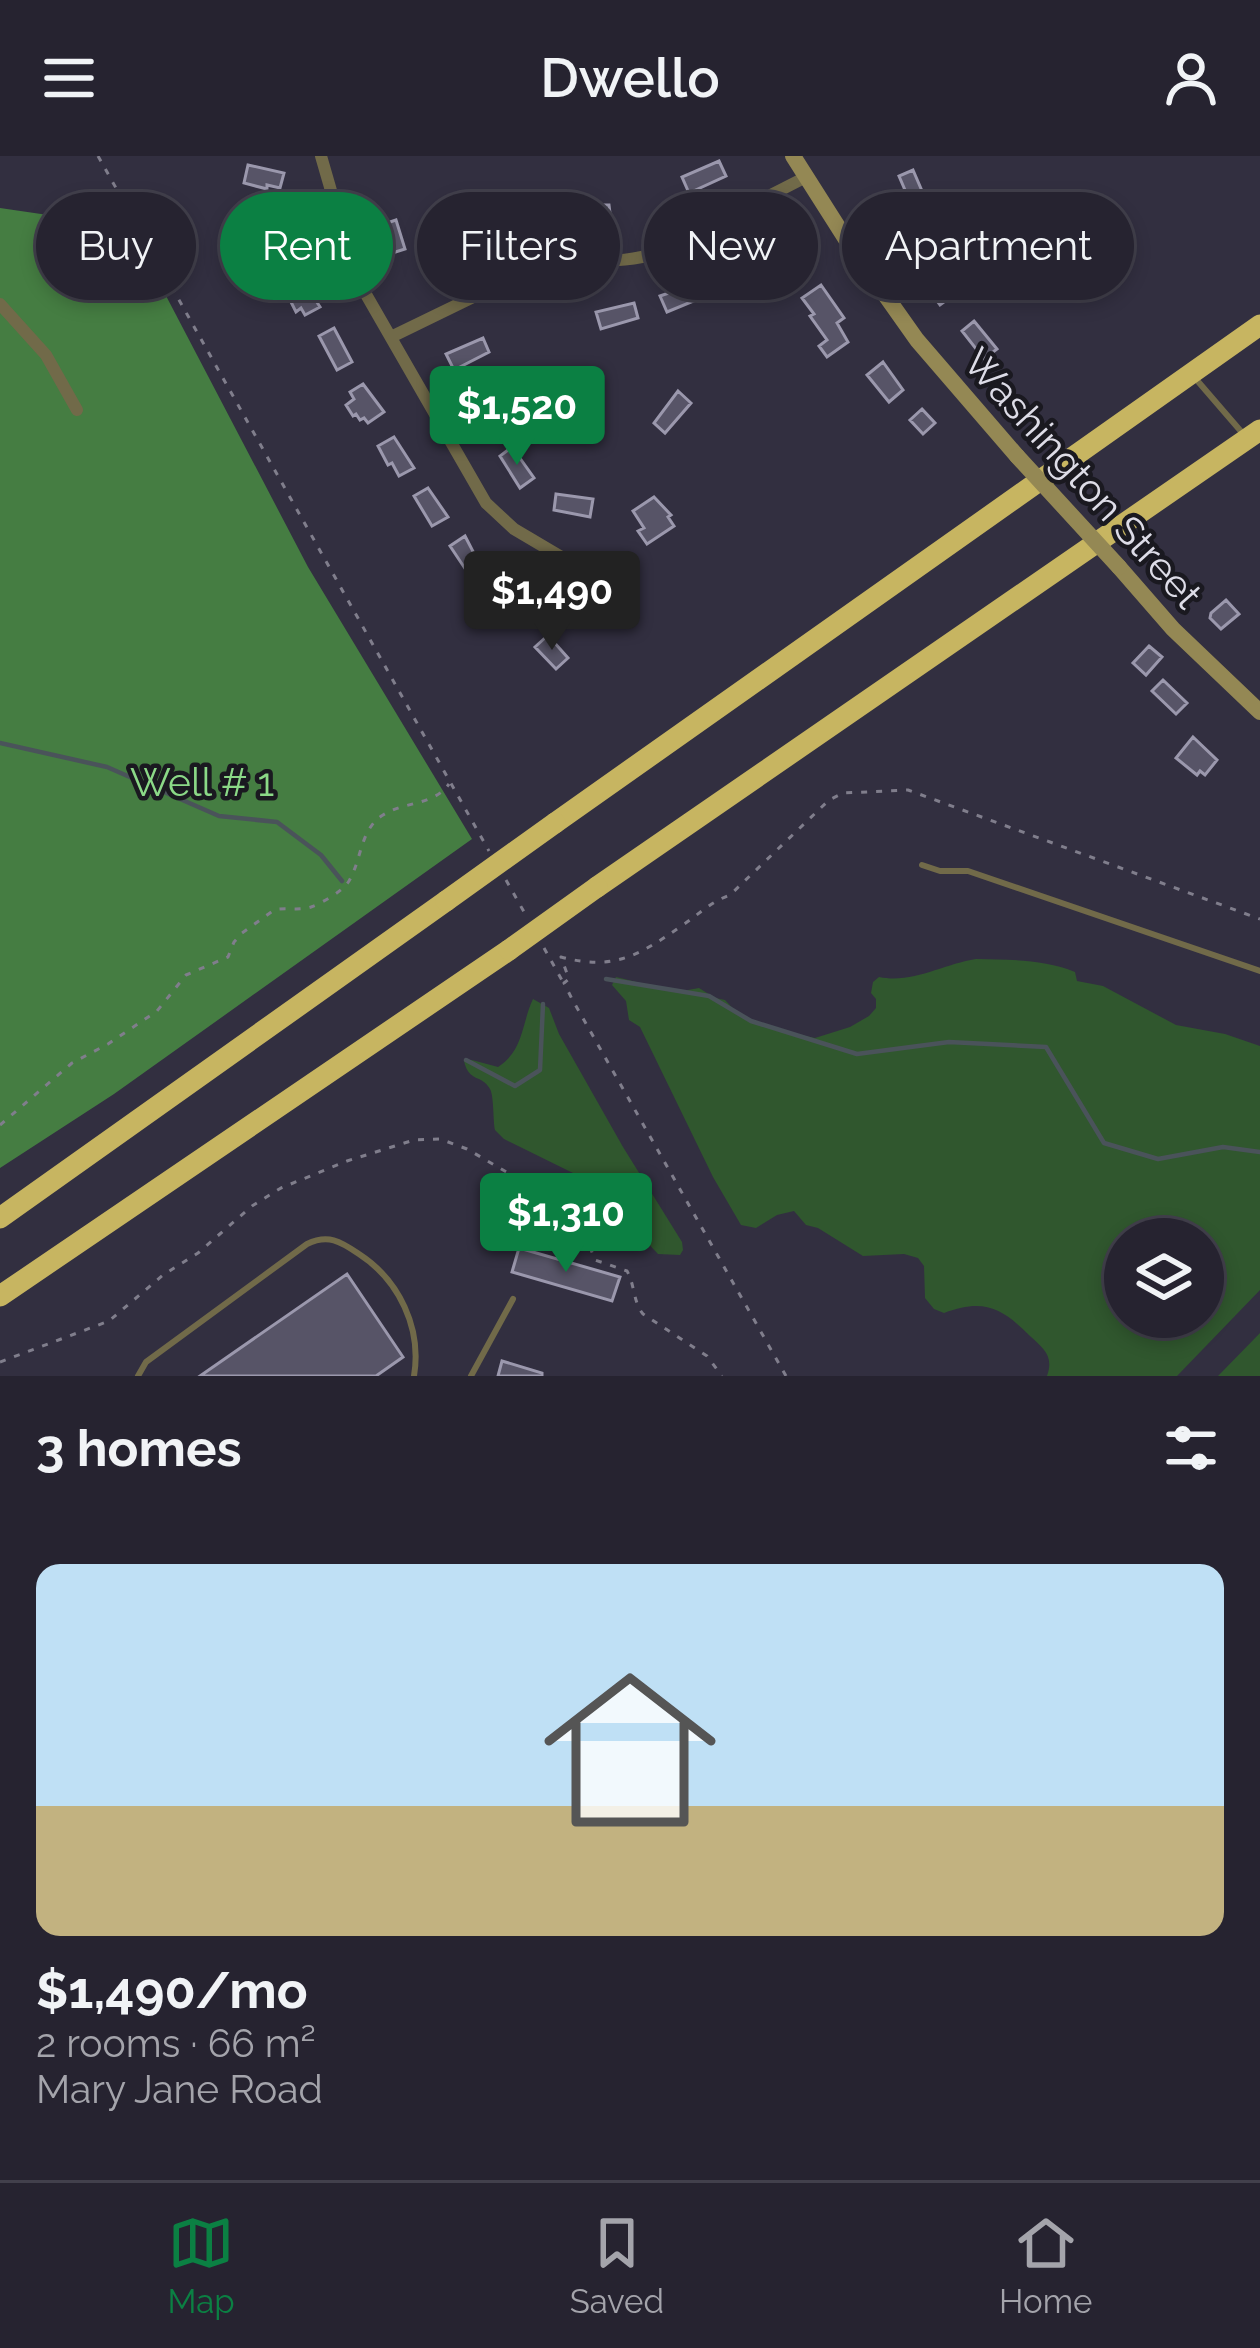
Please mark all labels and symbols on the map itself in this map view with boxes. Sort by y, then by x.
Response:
street label: Washington Street [954,339,1212,617]
pin: $1,520 [419,366,615,468]
pin: $1,490 [454,551,650,653]
park label: Well # 1 [130,759,274,805]
pin: $1,310 [468,1173,664,1275]

